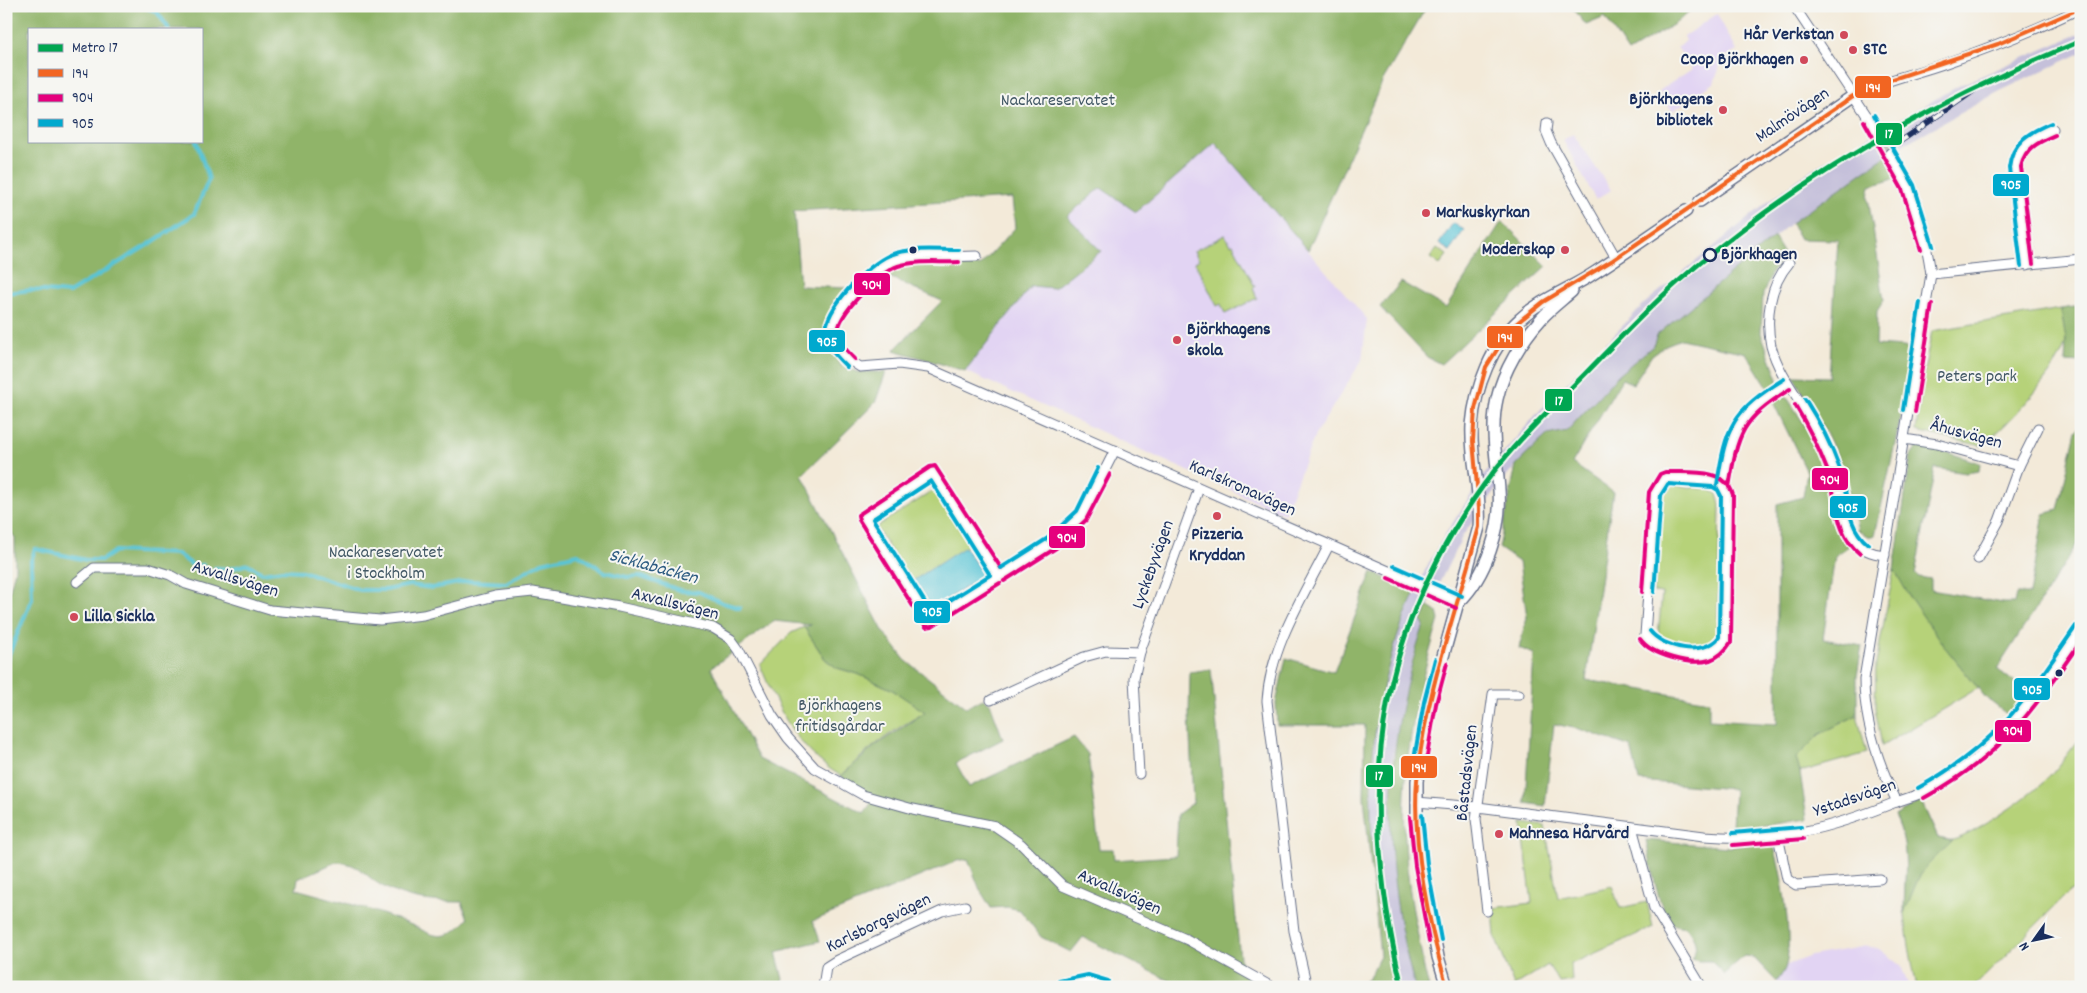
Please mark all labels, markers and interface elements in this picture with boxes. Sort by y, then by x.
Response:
place label: Hår Verkstan [1743,23,1834,48]
legend [28,28,202,142]
marker: Hår Verkstan [1838,29,1850,41]
text: Metro 17 [72,38,118,60]
place label: STC [1863,38,1887,63]
marker: STC [1847,44,1859,56]
place label: Coop Björkhagen [1681,48,1794,73]
marker: Coop Björkhagen [1798,54,1810,66]
text: 194 [72,64,88,86]
line badge: 194 [1854,75,1892,99]
text: 194 [1865,79,1881,99]
street label: Malmövägen [1751,82,1835,150]
text: 904 [72,88,93,110]
place label: Björkhagens bibliotek [1629,88,1714,134]
park label: Nackareservatet [1001,89,1116,114]
marker: Björkhagens bibliotek [1717,104,1729,116]
text: 905 [72,114,94,136]
line badge: 17 [1875,122,1903,146]
text: 17 [1885,125,1894,145]
line badge: 905 [1992,173,2030,197]
text: 905 [2001,176,2022,196]
place label: Markuskyrkan [1436,201,1530,226]
marker: Markuskyrkan [1420,207,1432,219]
place label: Moderskap [1482,238,1555,263]
place label: Björkhagen [1721,243,1797,268]
marker: Moderskap [1559,244,1571,256]
unlabelled marker [908,245,918,255]
marker: Björkhagen [1703,248,1717,262]
line badge: 904 [853,272,891,296]
text: 904 [862,276,882,296]
place label: Björkhagens skola [1187,318,1271,364]
line badge: 194 [1486,325,1524,349]
line badge: 905 [808,329,846,353]
text: 194 [1497,329,1513,349]
text: 905 [817,333,838,353]
marker: Björkhagens skola [1171,334,1183,346]
park label: Peters park [1937,365,2017,390]
line badge: 17 [1544,388,1573,412]
text: 17 [1555,392,1564,412]
street label: Åhusvägen [1927,413,2005,457]
street label: Karlskronavägen [1185,454,1299,524]
line badge: 904 [1811,467,1849,491]
text: 904 [1820,471,1840,491]
line badge: 905 [1829,495,1867,519]
text: 905 [1838,499,1859,519]
marker: Pizzeria Kryddan [1211,510,1223,522]
street label: Lyckebyvägen [1126,517,1182,613]
place label: Pizzeria Kryddan [1189,523,1245,569]
line badge: 904 [1048,525,1086,549]
text: 904 [1057,529,1077,549]
park label: Nackareservatet i Stockholm [329,541,444,587]
water label: Sicklabäcken [606,543,702,593]
street label: Axvallsvägen [189,555,281,605]
street label: Axvallsvägen [629,582,721,628]
line badge: 905 [913,600,951,624]
text: 905 [922,603,943,623]
place label: Lilla Sickla [84,605,155,630]
marker: Lilla Sickla [68,611,80,623]
unlabelled marker [2054,668,2064,678]
line badge: 905 [2013,677,2051,701]
text: 905 [2022,681,2043,701]
park label: Björkhagens fritidsgårdar [795,694,885,740]
line badge: 904 [1994,719,2032,743]
text: 904 [2003,722,2023,742]
street label: Båstadsvägen [1451,724,1485,822]
line badge: 194 [1400,755,1438,779]
text: 194 [1411,759,1427,779]
line badge: 17 [1365,764,1394,788]
text: 17 [1375,767,1384,787]
street label: Ystadsvägen [1810,773,1900,825]
place label: Mahnesa Hårvård [1509,822,1629,847]
marker: Mahnesa Hårvård [1493,828,1505,840]
street label: Axvallsvägen [1073,863,1165,923]
street label: Karlsborgsvägen [822,888,936,960]
north arrow [2010,916,2060,966]
text: N [2014,938,2035,954]

